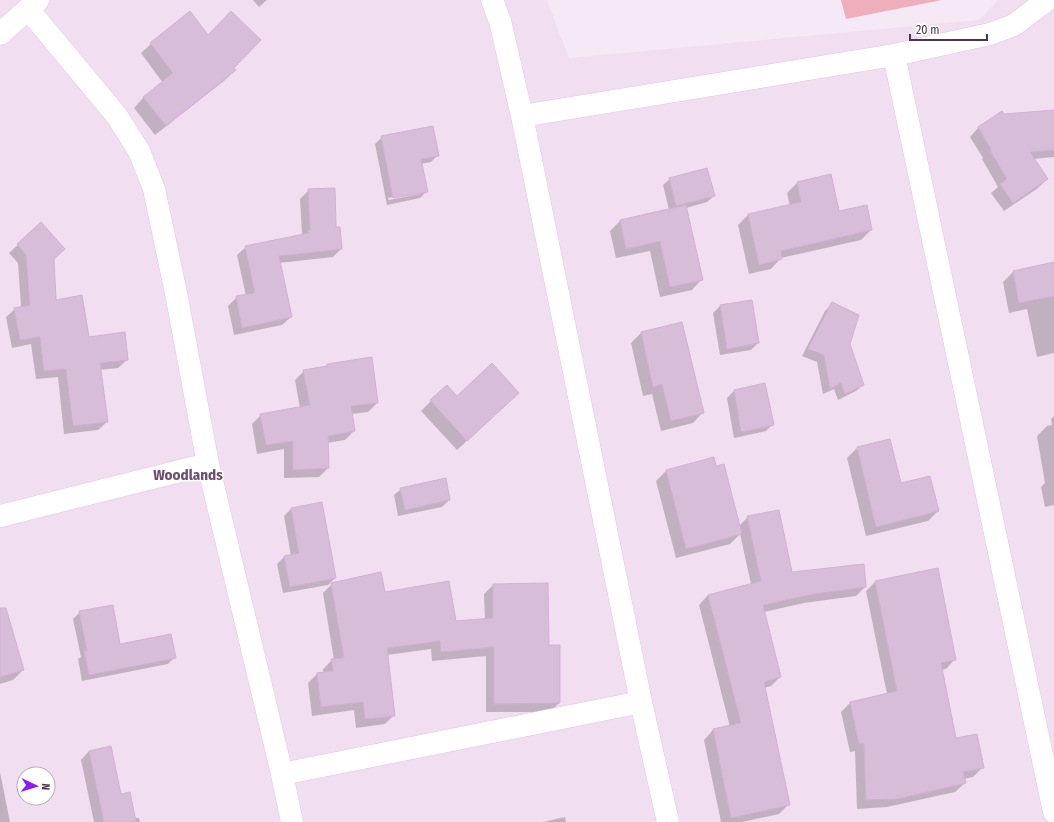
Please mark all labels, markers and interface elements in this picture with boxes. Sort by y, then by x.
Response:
scale bar [910,16,987,42]
text: 20 m [916,23,940,37]
district label: Woodlands [153,466,223,484]
north arrow [16,766,56,806]
text: N [39,783,52,790]

